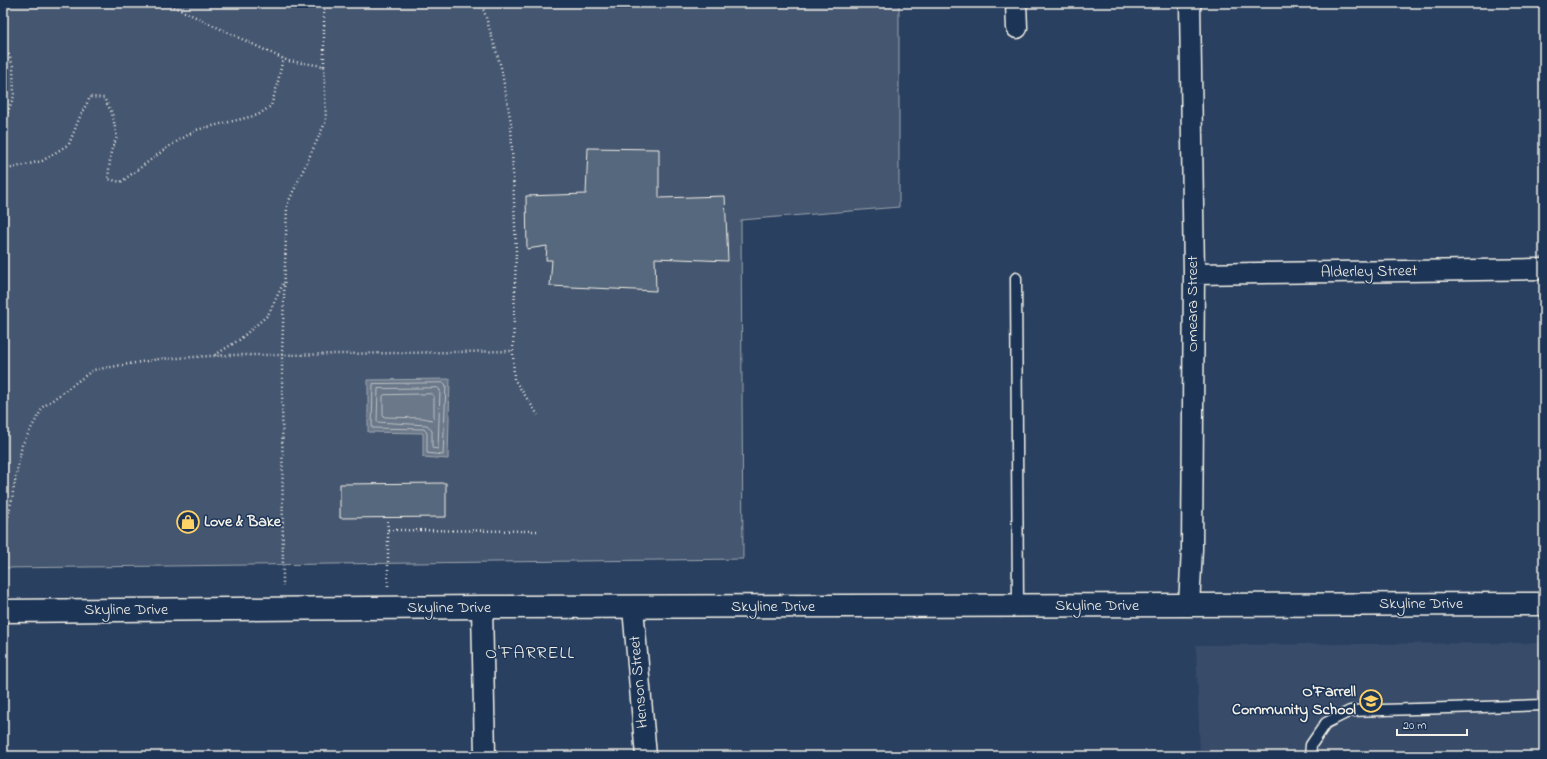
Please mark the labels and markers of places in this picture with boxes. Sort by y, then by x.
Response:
shop icon: Love & Bake [175,509,201,535]
place label: Love & Bake [204,510,282,534]
place label: O'Farrell Community School [1232,680,1356,723]
school or university icon: O'Farrell Community School [1358,688,1384,714]

